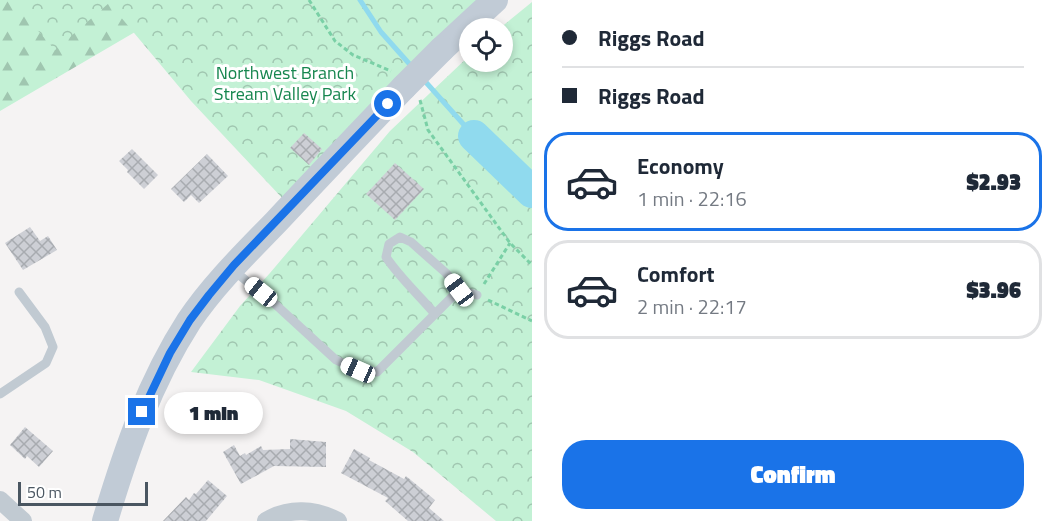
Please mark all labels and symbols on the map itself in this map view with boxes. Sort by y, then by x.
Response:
park label: Northwest Branch Stream Valley Park [214,59,357,107]
route start [374,90,401,117]
car [441,270,477,310]
car [241,274,281,310]
car [338,354,378,386]
callout: 1 min [163,391,262,433]
route end [128,398,155,425]
scale bar [18,479,148,506]

